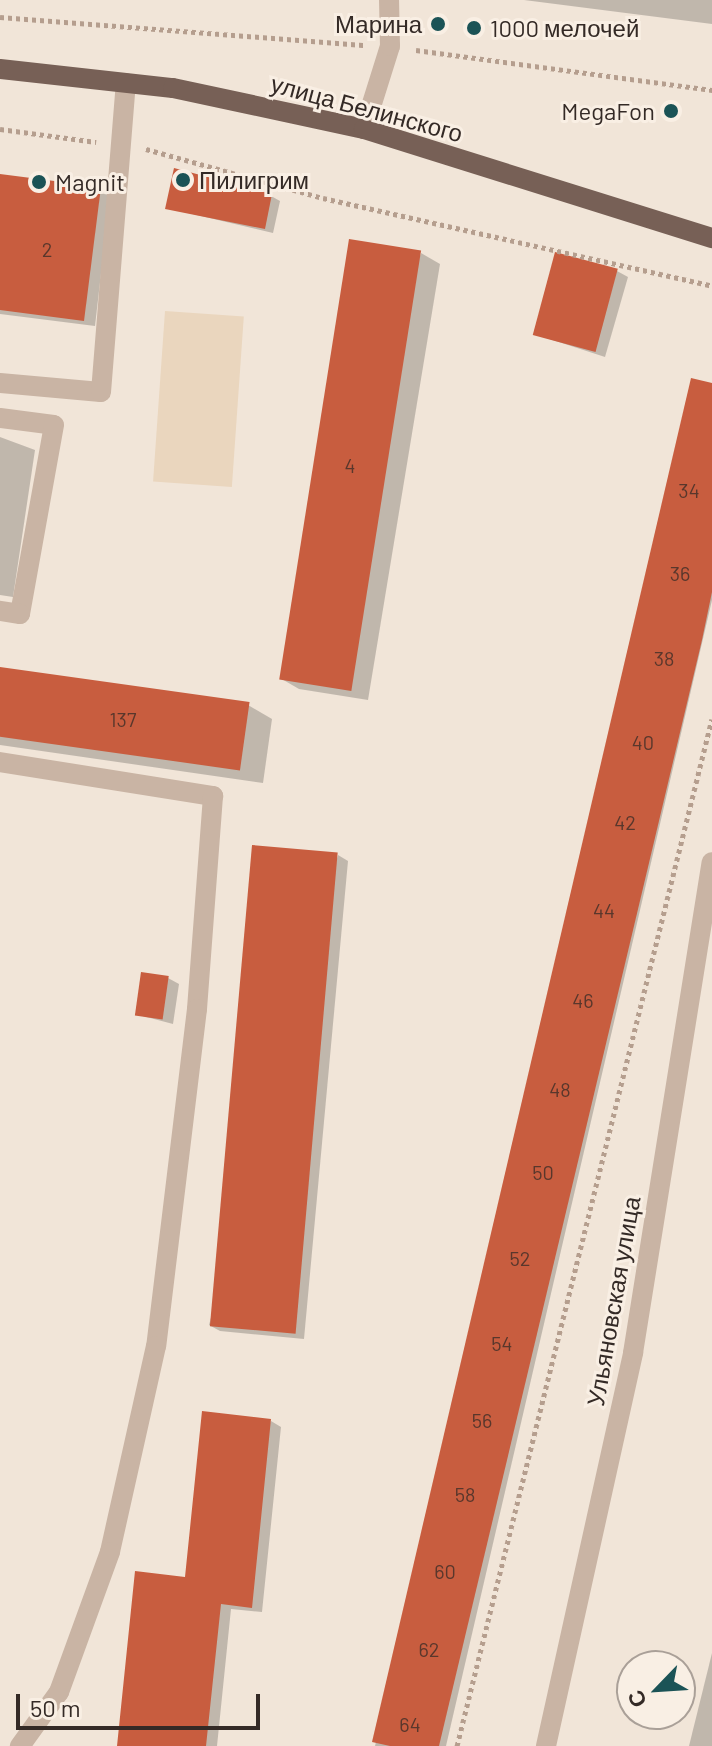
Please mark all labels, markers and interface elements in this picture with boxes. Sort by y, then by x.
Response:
place label: Марина [335,10,422,38]
place label: 1000 мелочей [490,14,639,42]
marker: Марина [429,15,447,33]
marker: 1000 мелочей [465,19,483,37]
street label: улица Белинского [268,69,466,147]
place label: MegaFon [561,97,655,125]
marker: MegaFon [662,102,680,120]
place label: Пилигрим [199,166,309,194]
place label: Magnit [55,168,125,196]
marker: Пилигрим [174,171,192,189]
marker: Magnit [30,173,48,191]
house number: 2 [42,237,52,261]
house number: 4 [344,453,356,477]
house number: 34 [678,478,700,502]
house number: 36 [670,561,690,585]
house number: 38 [654,646,674,670]
house number: 137 [110,707,136,731]
house number: 40 [632,730,654,754]
house number: 42 [614,810,636,834]
house number: 44 [593,898,615,922]
house number: 46 [572,988,594,1012]
house number: 48 [549,1077,571,1101]
house number: 50 [532,1160,554,1184]
street label: Ульяновская улица [580,1194,646,1408]
house number: 52 [510,1246,530,1270]
house number: 54 [491,1331,513,1355]
house number: 56 [472,1408,492,1432]
house number: 58 [455,1482,475,1506]
house number: 60 [434,1559,456,1583]
house number: 62 [418,1637,440,1661]
north arrow [616,1650,696,1730]
scale bar [20,1678,264,1728]
text: С [621,1687,651,1712]
text: 50 m [30,1693,81,1722]
house number: 64 [399,1712,421,1736]

